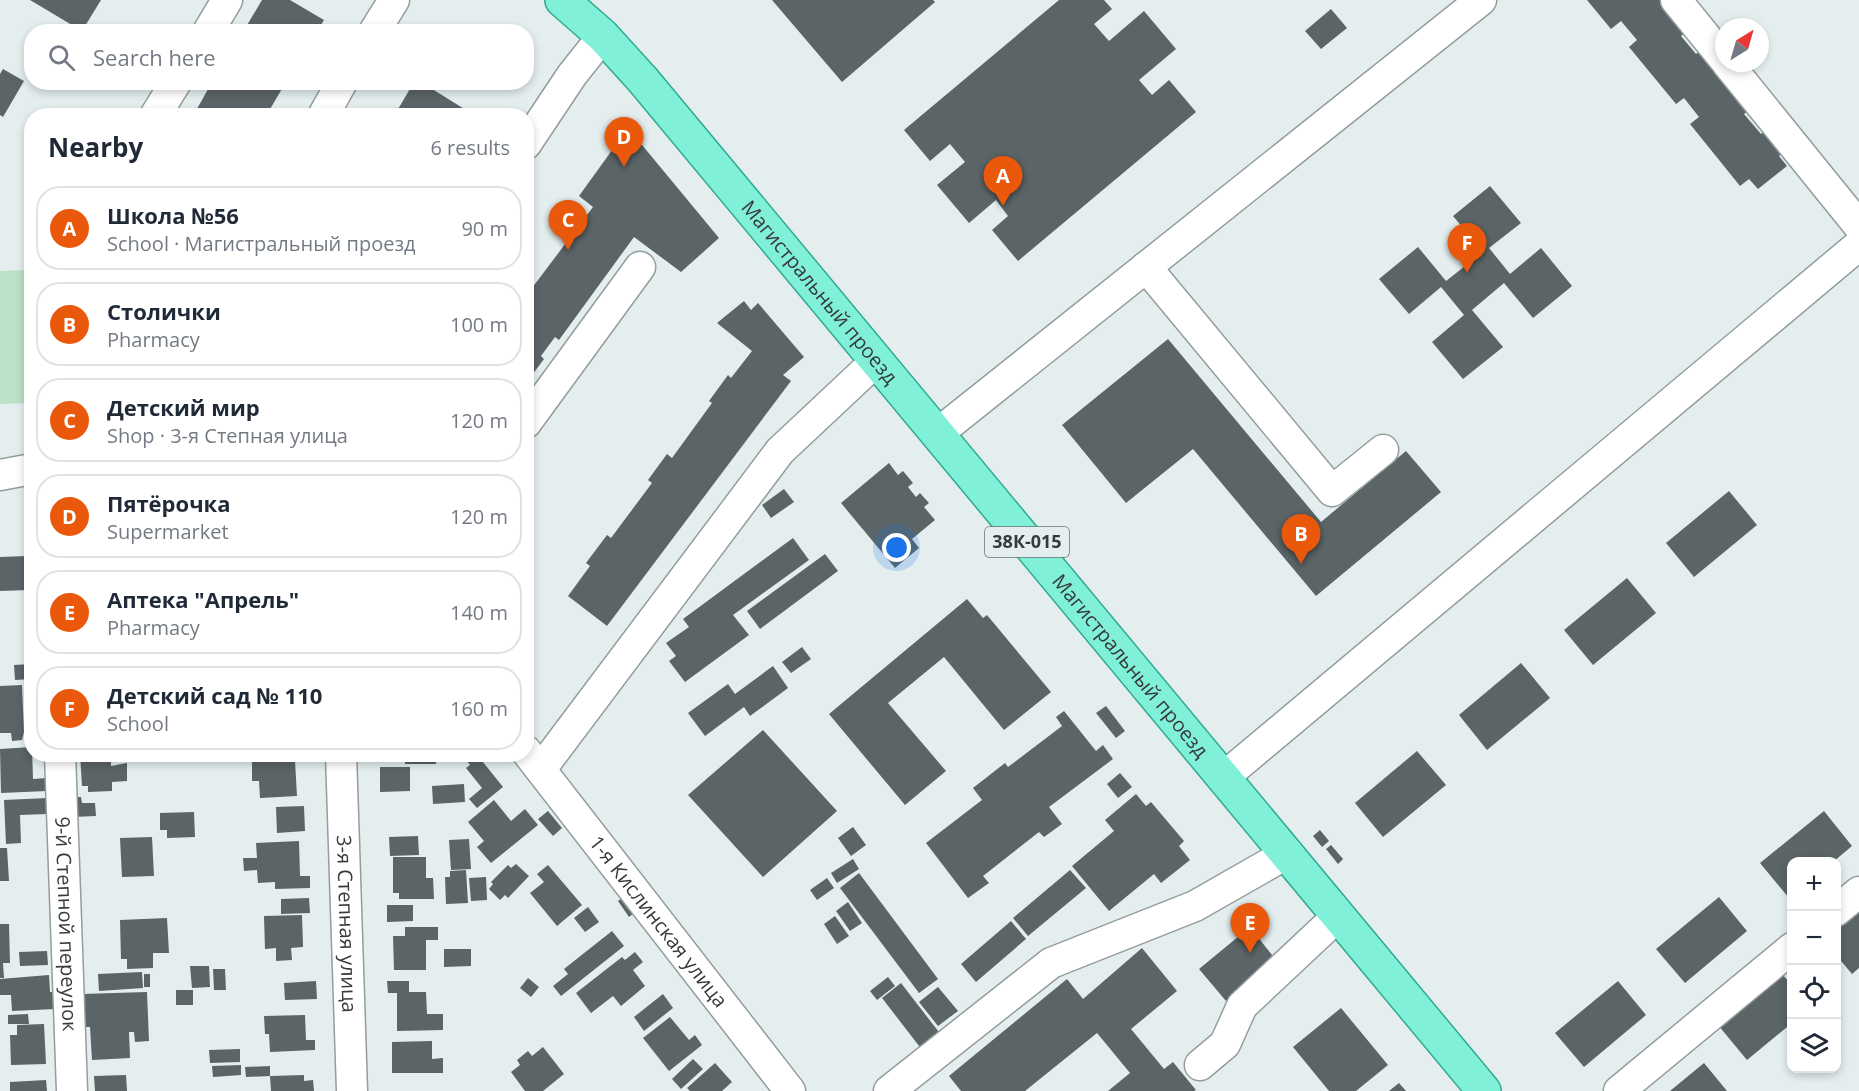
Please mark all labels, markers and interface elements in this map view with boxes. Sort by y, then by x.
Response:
north arrow [1715,18,1769,72]
search box [24,24,534,90]
icon: search [45,41,78,74]
text: Search here [93,42,216,72]
pin: D [604,118,644,167]
text: Nearby [48,129,143,165]
text: 6 results [430,134,510,161]
pin: A [984,156,1022,206]
street label: Магистральный проезд [736,194,904,390]
text: Школа №56 [107,200,239,230]
pin: C [548,200,588,250]
text: A [63,215,76,242]
text: 90 m [461,215,508,242]
pin: F [1448,224,1486,273]
text: School · Магистральный проезд [107,230,416,257]
text: Столички [107,296,221,326]
text: B [63,311,76,338]
text: 100 m [450,311,508,338]
text: Pharmacy [107,326,200,353]
text: Детский мир [107,392,260,422]
text: C [63,407,76,434]
text: 120 m [450,407,508,434]
text: Shop · 3-я Степная улица [107,422,348,449]
text: Пятёрочка [107,488,230,518]
text: D [62,503,77,530]
text: 120 m [450,503,508,530]
pin: B [1282,514,1320,564]
text: Supermarket [107,518,229,545]
road number: 38К-015 [985,527,1069,557]
your location [882,533,911,562]
street label: Магистральный проезд [1046,568,1215,763]
text: Аптека "Апрель" [107,584,299,614]
text: E [64,599,75,626]
text: 140 m [450,599,508,626]
text: Pharmacy [107,614,200,641]
text: Детский сад № 110 [107,680,322,710]
text: F [64,695,75,722]
text: 160 m [450,695,508,722]
text: School [107,710,169,737]
street label: 9-й Степной переулок [49,816,84,1032]
street label: 1-я Кислинская улица [584,830,734,1013]
street label: 3-я Степная улица [331,835,363,1013]
map controls [1787,857,1841,1073]
button: + [1787,857,1841,911]
pin: E [1230,904,1270,953]
button: − [1787,911,1841,965]
button: locate [1787,965,1841,1019]
button: layers [1787,1019,1841,1073]

